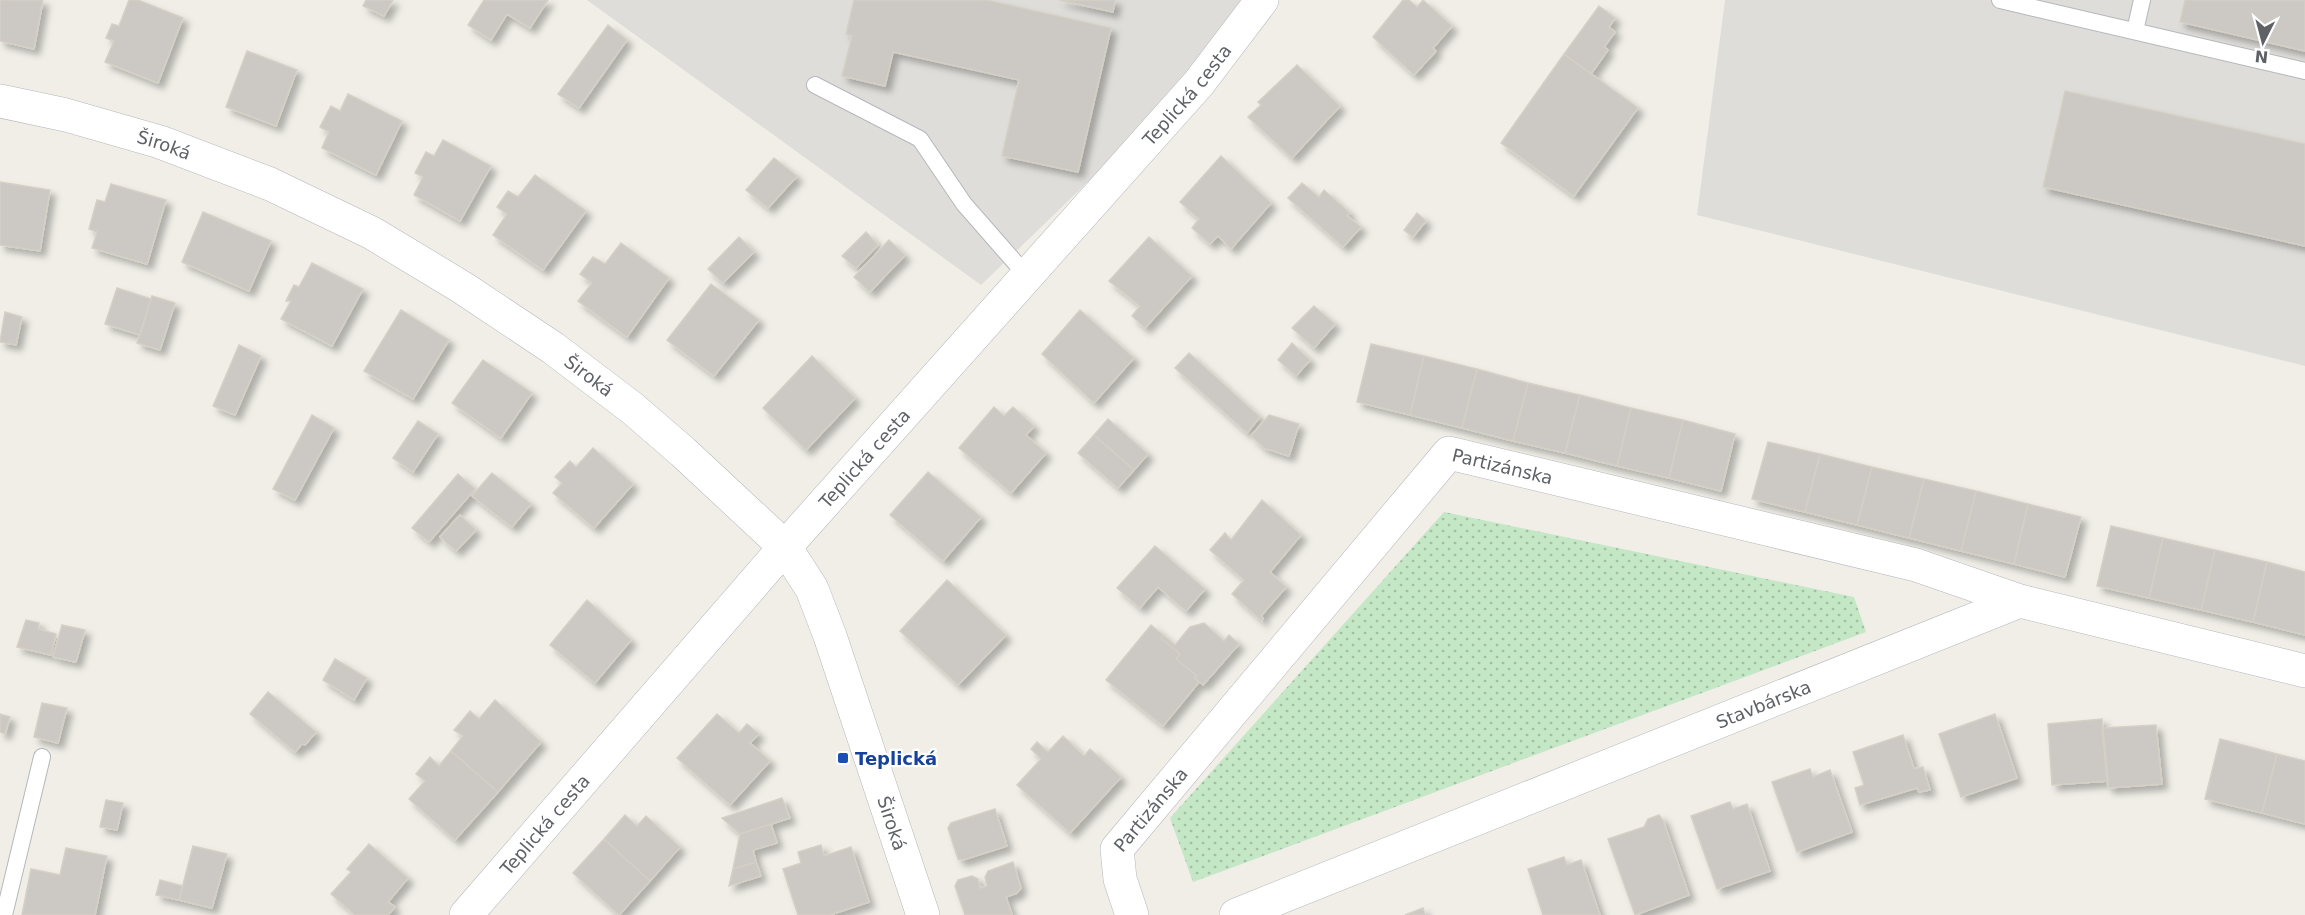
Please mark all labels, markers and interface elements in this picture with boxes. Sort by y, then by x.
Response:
north arrow [2233,12,2293,72]
street label: Teplická cesta [1137,40,1235,150]
text: N [2254,46,2269,67]
street label: Široká [135,126,194,163]
street label: Široká [561,350,618,401]
street label: Teplická cesta [814,404,914,513]
street label: Partizánska [1450,444,1555,488]
street label: Stavbárska [1713,675,1814,732]
place label: Teplická [855,748,937,769]
marker: Teplická [836,751,850,765]
street label: Partizánska [1109,763,1191,855]
street label: Teplická cesta [495,770,594,879]
street label: Široká [874,793,911,853]

